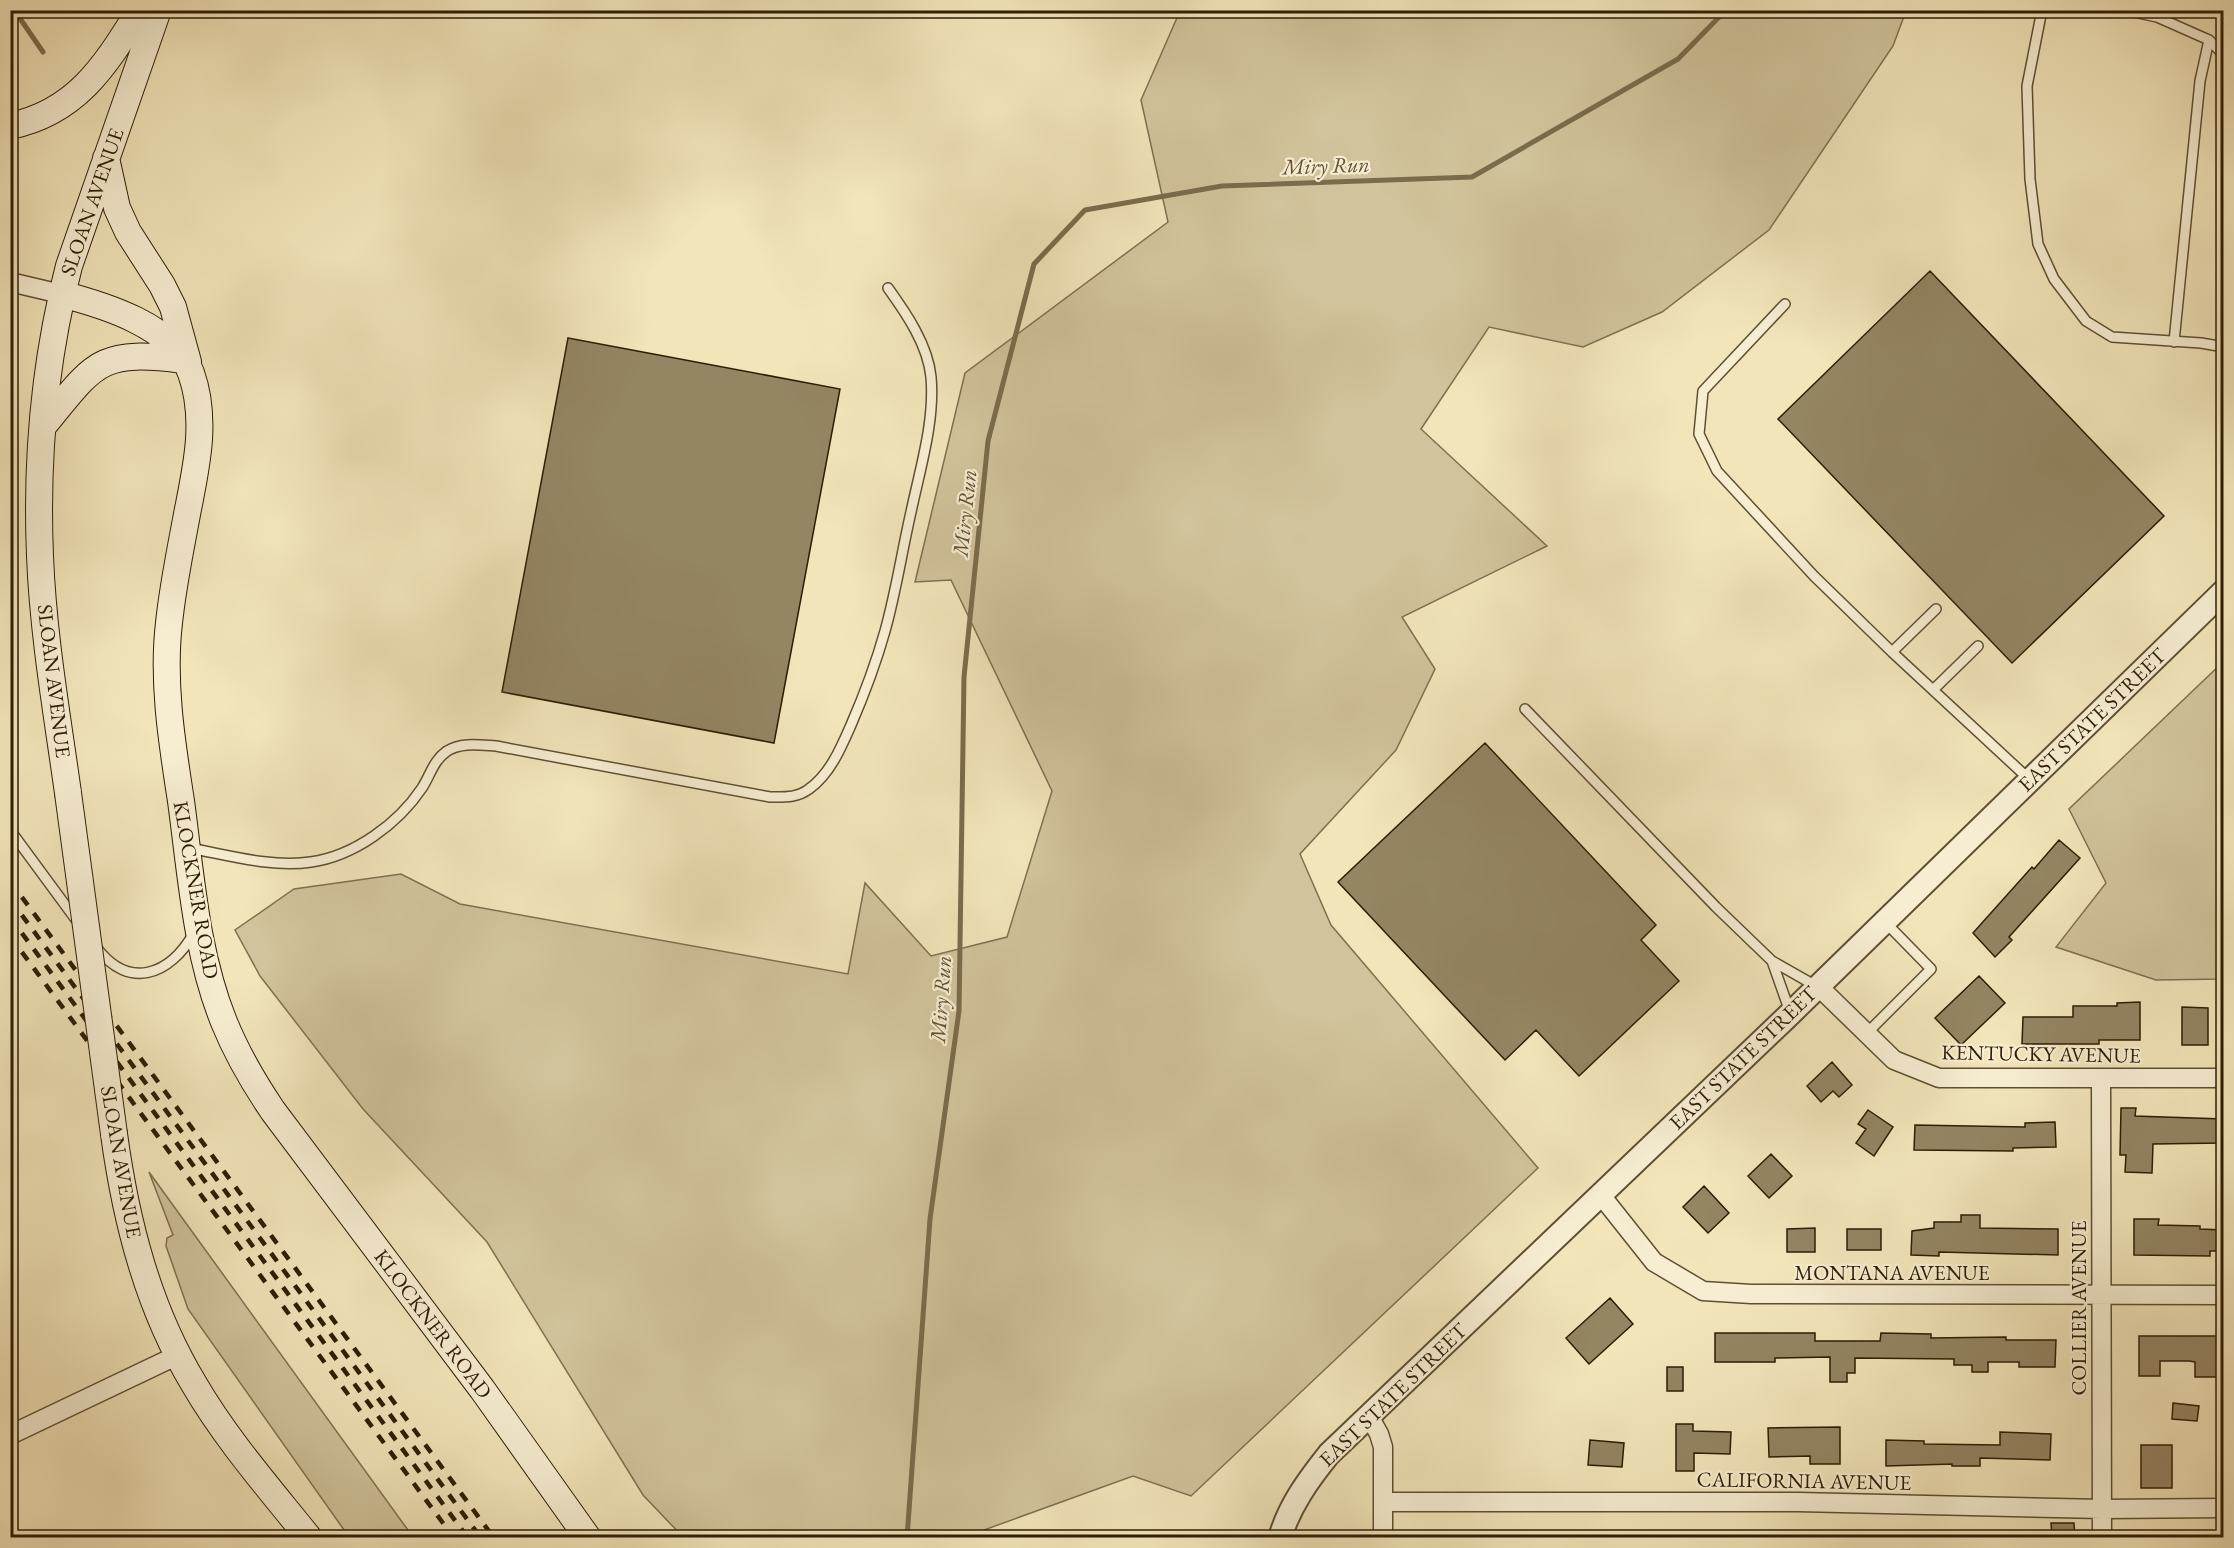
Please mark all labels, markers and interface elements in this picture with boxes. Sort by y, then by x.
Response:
street label: SLOAN AVENUE [54,124,129,279]
water label: Miry Run [1280,149,1370,182]
water label: Miry Run [945,468,983,560]
street label: SLOAN AVENUE [32,603,77,759]
street label: EAST STATE STREET [2012,641,2172,797]
street label: KLOCKNER ROAD [168,799,225,981]
water label: Miry Run [923,955,958,1046]
street label: EAST STATE STREET [1663,979,1823,1135]
street label: KENTUCKY AVENUE [1941,1038,2141,1069]
street label: SLOAN AVENUE [95,1084,148,1240]
street label: COLLIER AVENUE [2065,1220,2092,1396]
street label: KLOCKNER ROAD [368,1244,498,1404]
street label: MONTANA AVENUE [1794,1259,1990,1286]
street label: EAST STATE STREET [1313,1316,1473,1472]
street label: CALIFORNIA AVENUE [1696,1465,1912,1496]

